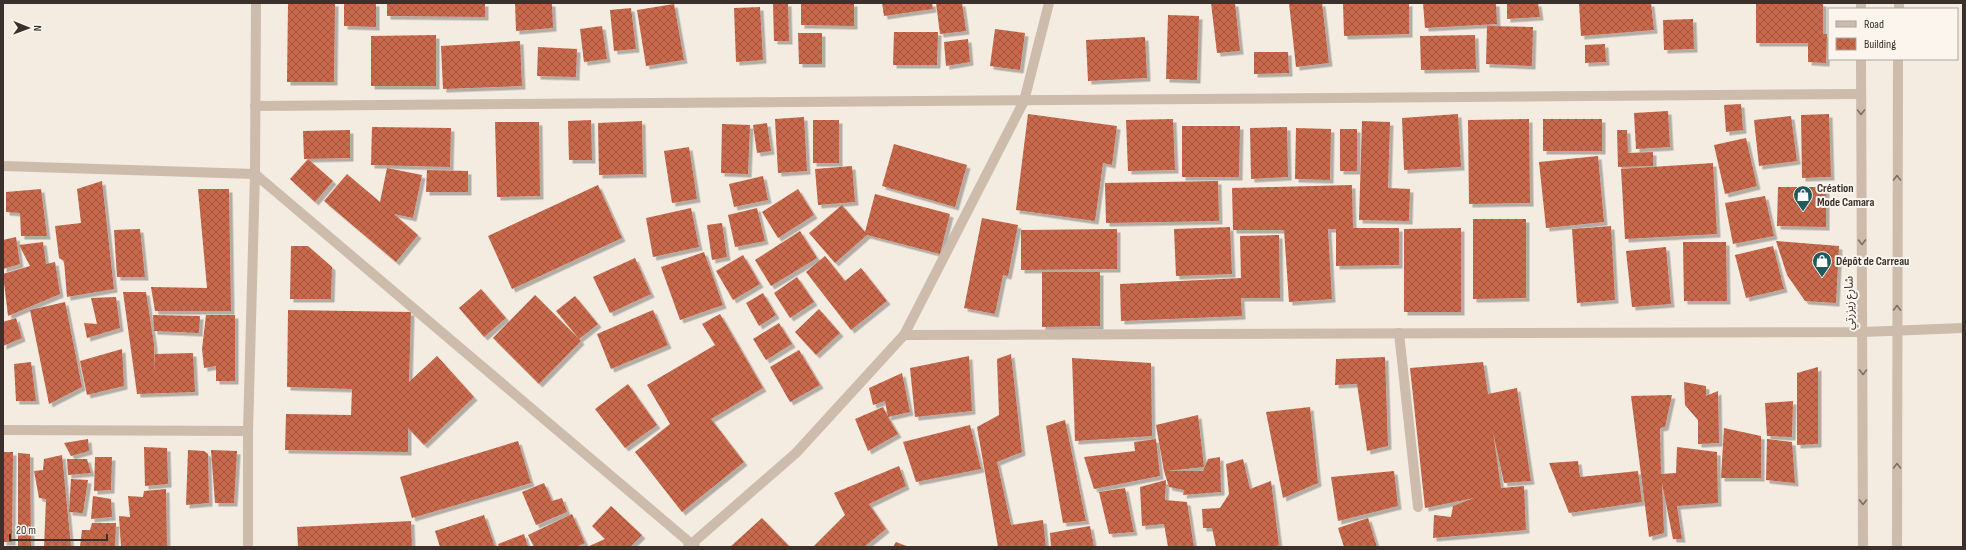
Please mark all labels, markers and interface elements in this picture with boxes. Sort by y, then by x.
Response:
north arrow [8,8,48,48]
legend [1828,8,1958,60]
text: Road [1864,17,1884,32]
text: N [31,25,44,31]
text: Building [1864,37,1896,52]
one-way arrow [1857,109,1865,115]
one-way arrow [1893,175,1902,181]
place label: Création Mode Camara [1817,181,1874,210]
shop icon: Création Mode Camara [1792,184,1814,212]
one-way arrow [1858,239,1866,245]
shop icon: Dépôt de Carreau [1811,250,1833,278]
place label: Dépôt de Carreau [1836,254,1909,269]
street label: شارع زيزرتي [1842,276,1859,330]
one-way arrow [1892,305,1901,311]
one-way arrow [1859,369,1867,375]
one-way arrow [1893,463,1901,469]
one-way arrow [1859,499,1867,505]
scale bar [10,516,107,542]
text: 20 m [16,523,36,538]

